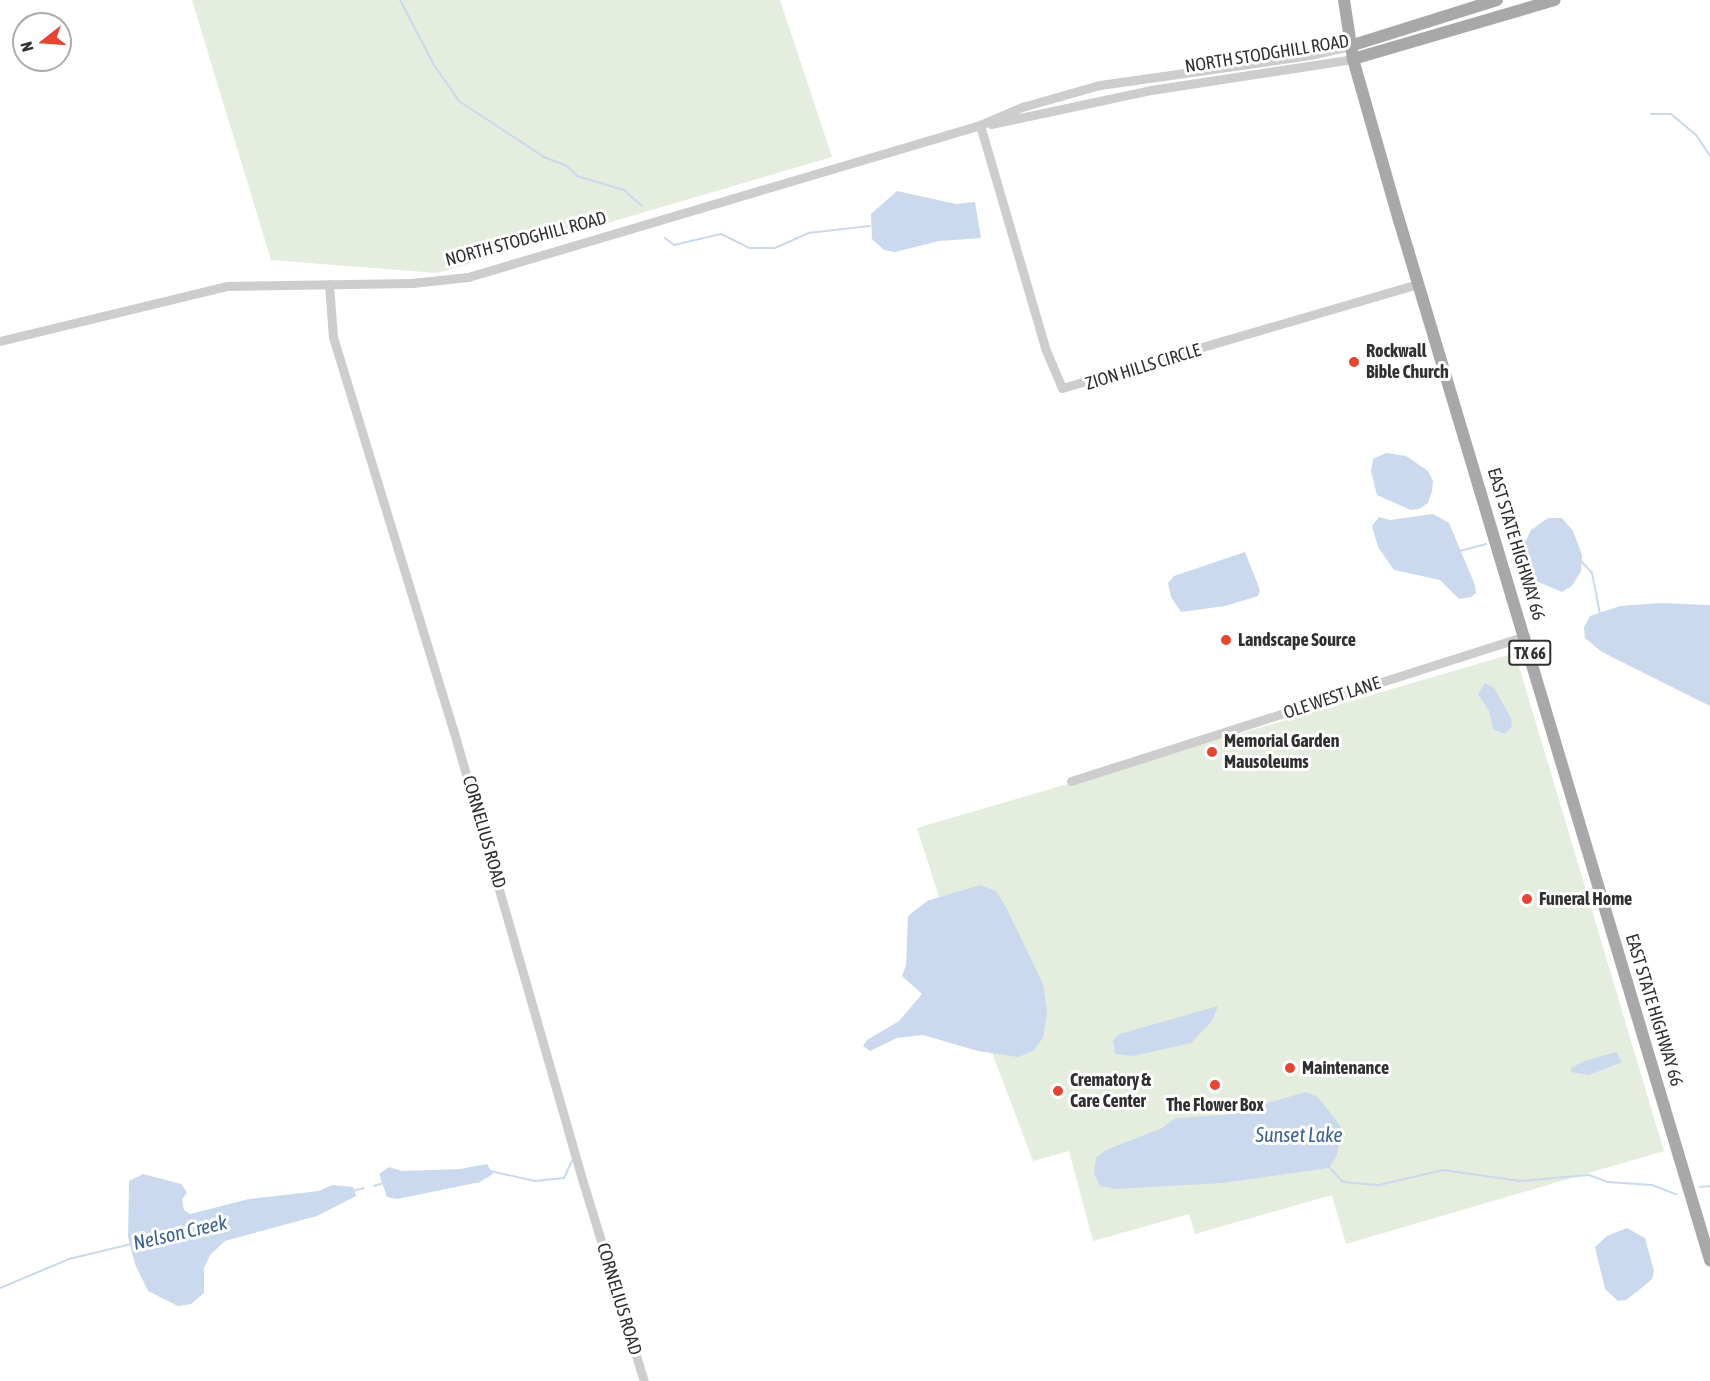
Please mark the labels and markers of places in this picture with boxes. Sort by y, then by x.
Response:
place label: Rockwall Bible Church [1366,341,1449,384]
marker: Rockwall Bible Church [1347,355,1361,369]
place label: Landscape Source [1238,629,1356,651]
marker: Landscape Source [1219,633,1233,647]
place label: Memorial Garden Mausoleums [1224,731,1339,774]
marker: Memorial Garden Mausoleums [1205,745,1219,759]
place label: Funeral Home [1539,888,1632,910]
marker: Funeral Home [1520,892,1534,906]
place label: Maintenance [1302,1057,1389,1079]
marker: Maintenance [1283,1061,1297,1075]
place label: Crematory & Care Center [1070,1070,1151,1112]
marker: The Flower Box [1208,1078,1222,1092]
marker: Crematory & Care Center [1051,1084,1065,1098]
place label: The Flower Box [1166,1094,1264,1116]

